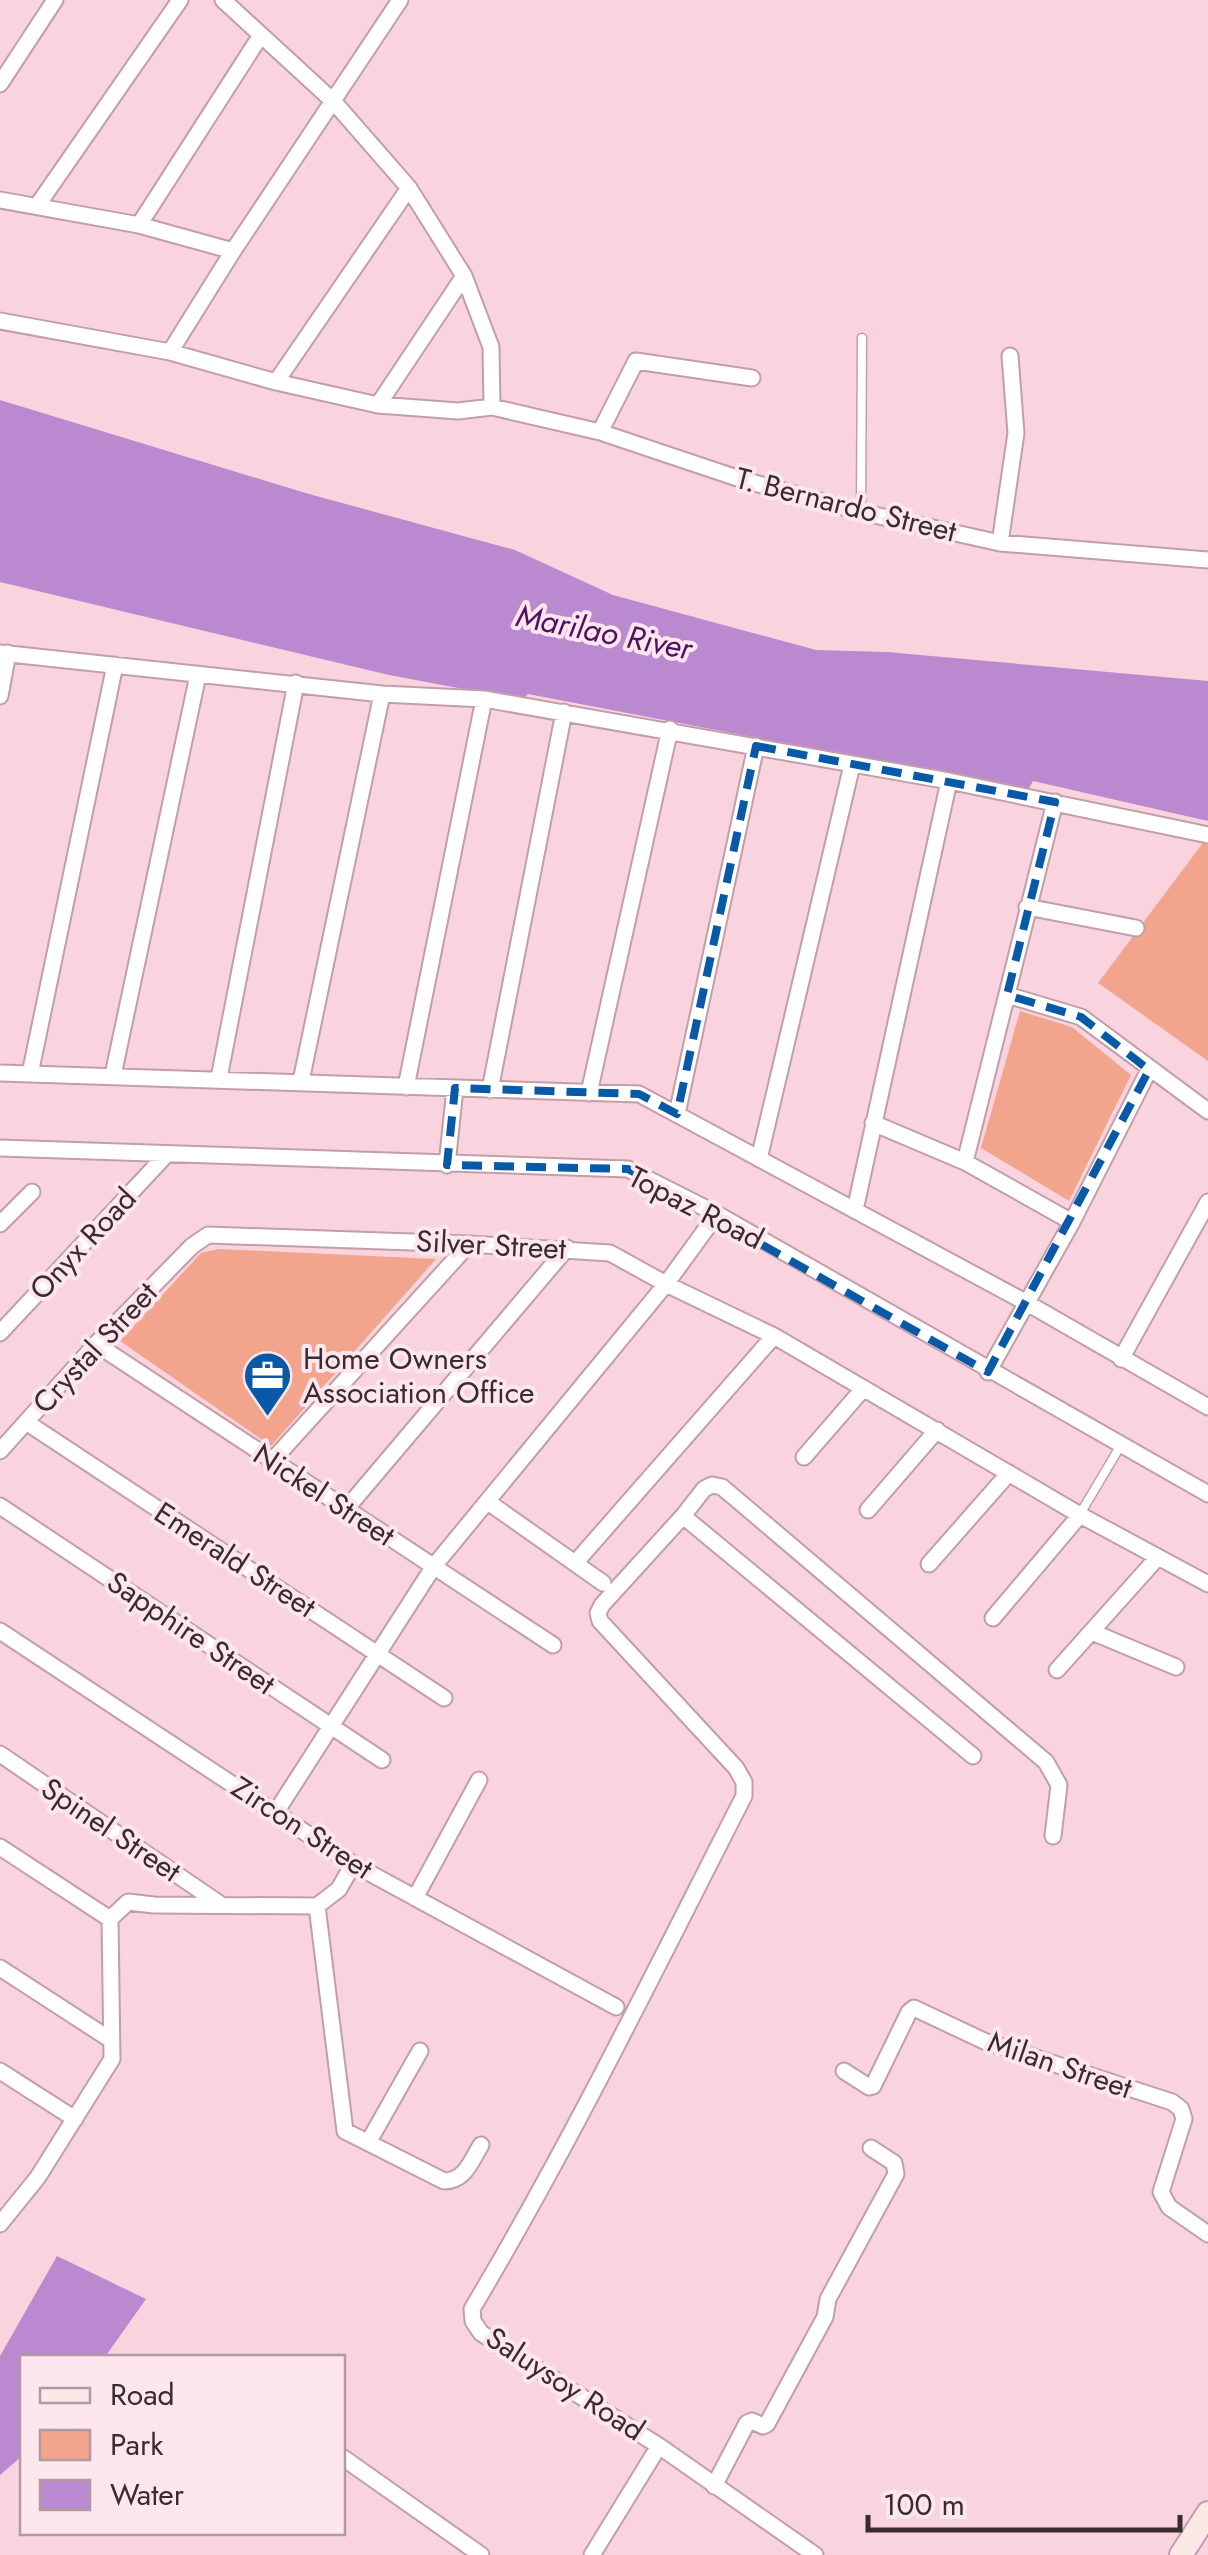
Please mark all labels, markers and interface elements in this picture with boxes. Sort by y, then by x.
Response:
street label: T. Bernardo Street [731,456,962,553]
water label: Marilao River [512,592,698,672]
street label: Topaz Road [621,1155,771,1260]
street label: Onyx Road [19,1178,146,1309]
street label: Silver Street [415,1219,568,1270]
street label: Crystal Street [22,1272,168,1423]
place label: Home Owners Association Office [303,1337,535,1414]
office icon: Home Owners Association Office [242,1350,294,1418]
street label: Nickel Street [245,1433,404,1557]
street label: Emerald Street [146,1491,325,1628]
street label: Sapphire Street [99,1560,285,1705]
street label: Zircon Street [223,1766,382,1890]
street label: Spinel Street [33,1767,190,1893]
street label: Milan Street [982,2020,1139,2109]
street label: Saluysoy Road [477,2316,653,2451]
legend [20,2355,345,2535]
text: Road [110,2373,175,2416]
text: Park [110,2423,164,2466]
scale bar [868,2470,1180,2532]
text: Water [110,2473,185,2516]
text: 100 m [883,2483,965,2526]

